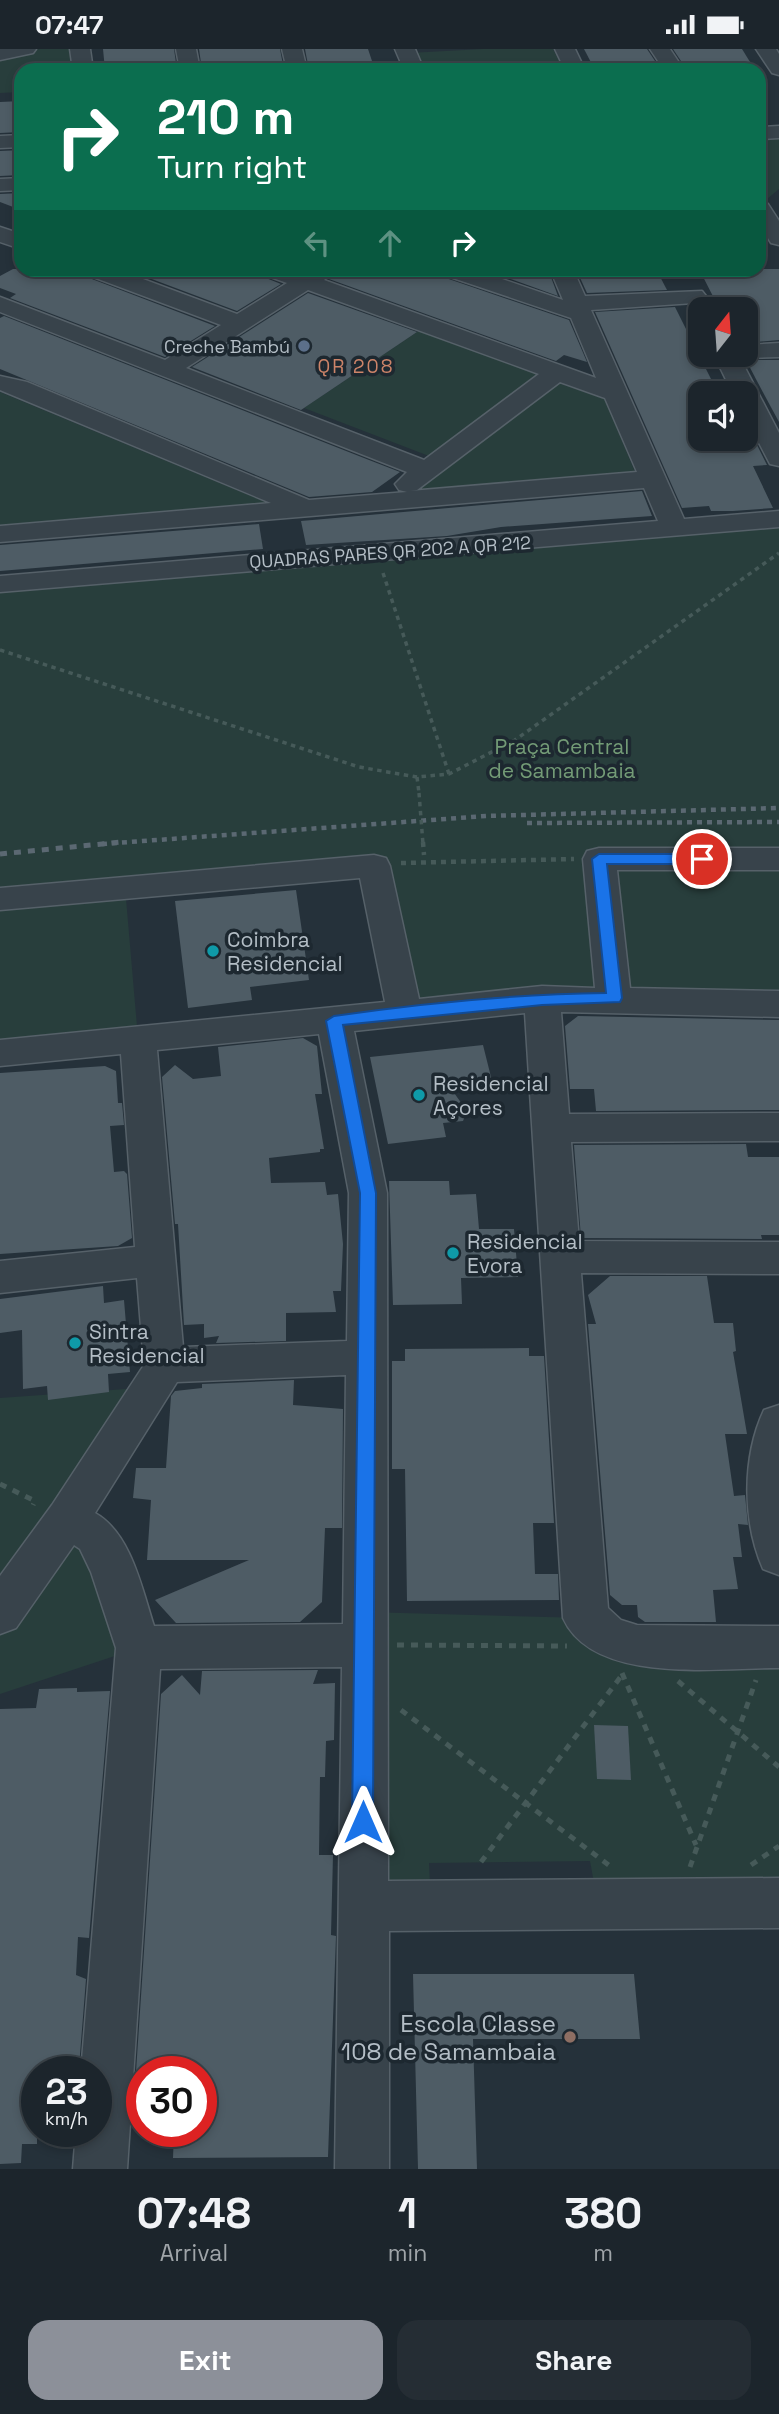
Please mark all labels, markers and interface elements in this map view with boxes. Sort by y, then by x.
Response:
text: 07:47 [35,8,103,42]
text: 210 m [157,86,294,148]
icon: right [42,91,133,182]
text: Turn right [157,147,307,187]
icon: left [298,224,336,262]
icon: ahead [371,224,409,262]
icon: right [444,224,482,262]
north arrow [688,297,758,367]
map controls [688,297,758,451]
place label: Creche Bambú [164,335,290,358]
marker: Creche Bambú [296,338,312,354]
district label: QR 208 [317,354,395,379]
button: sound [688,381,758,451]
street label: QUADRAS PARES QR 202 A QR 212 [248,531,532,573]
park label: Praça Central de Samambaia [488,733,636,784]
pin [672,829,732,889]
icon: arrive [683,840,721,878]
place label: Coimbra Residencial [227,926,343,977]
marker: Coimbra Residencial [205,943,221,959]
place label: Residencial Açores [433,1070,549,1121]
marker: Residencial Açores [411,1087,427,1103]
place label: Residencial Evora [467,1228,583,1279]
marker: Residencial Evora [445,1245,461,1261]
place label: Sintra Residencial [89,1318,205,1369]
marker: Sintra Residencial [67,1335,83,1351]
position arrow [326,1785,400,1859]
place label: Escola Classe 108 de Samambaia [341,2008,556,2067]
marker: Escola Classe 108 de Samambaia [562,2029,578,2045]
speed limit sign: 30 [126,2056,217,2147]
text: 23 [45,2070,88,2114]
text: km/h [45,2107,88,2130]
text: 07:48 [137,2187,251,2240]
text: 1 [398,2187,417,2240]
text: 380 [564,2187,642,2240]
text: Arrival [160,2238,228,2268]
text: min [388,2238,427,2268]
text: m [593,2238,613,2268]
button: Exit [28,2320,383,2400]
button: Share [397,2320,751,2400]

